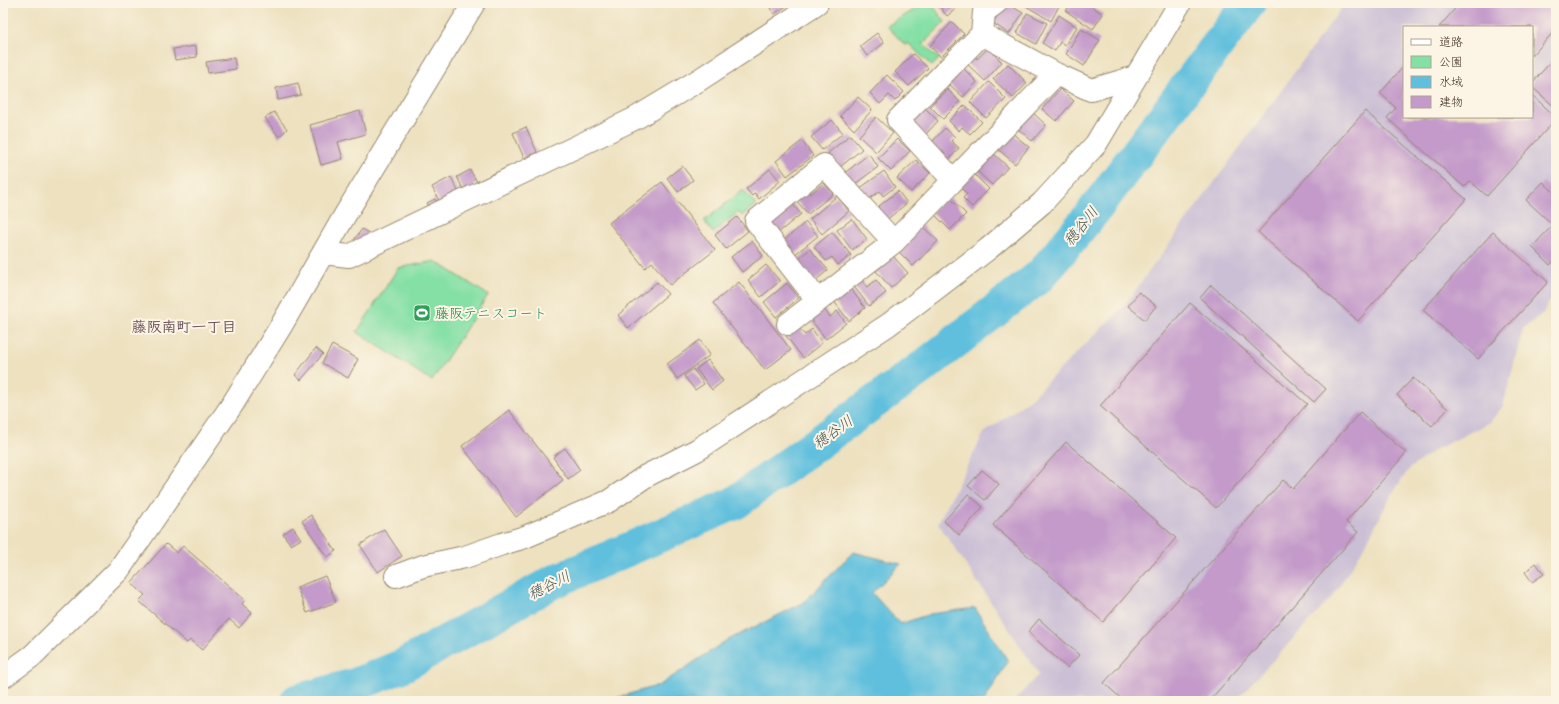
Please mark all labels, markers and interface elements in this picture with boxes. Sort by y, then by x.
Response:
legend [1403,26,1533,118]
text: 道路 [1439,35,1463,49]
text: 公園 [1439,55,1463,69]
text: 水域 [1439,75,1463,89]
text: 建物 [1439,95,1463,109]
water label: 穂谷川 [1060,203,1102,249]
sports icon: 藤阪テニスコート [412,303,432,323]
place label: 藤阪テニスコート [435,305,547,322]
district label: 藤阪南町一丁目 [131,318,237,336]
water label: 穂谷川 [810,411,856,453]
water label: 穂谷川 [525,567,573,603]

